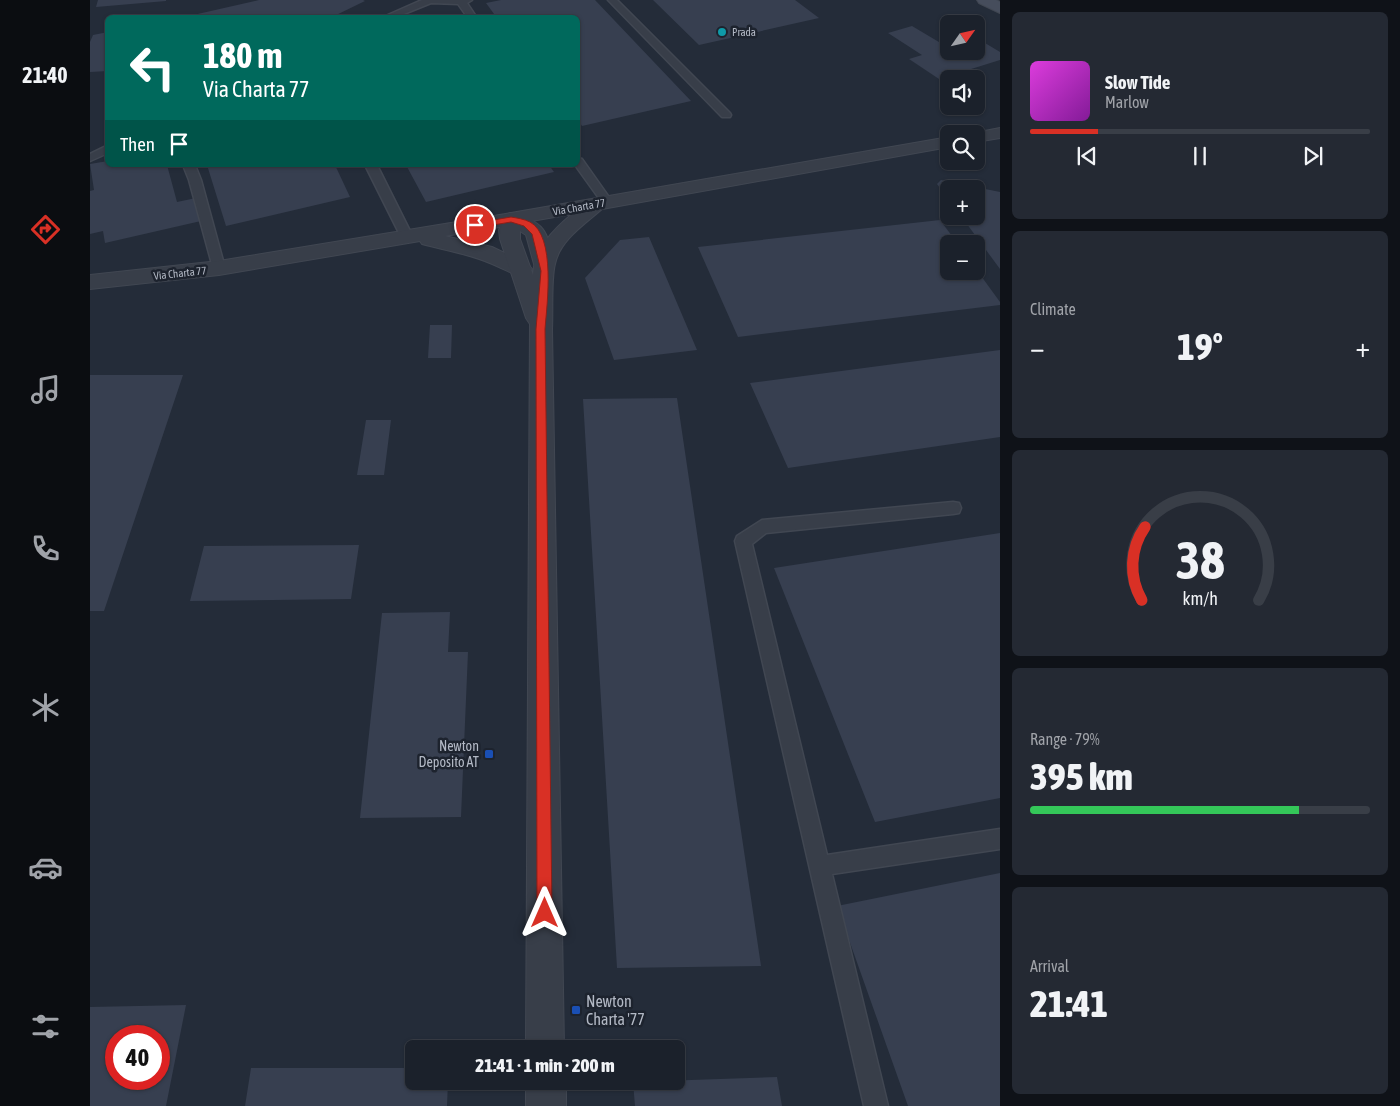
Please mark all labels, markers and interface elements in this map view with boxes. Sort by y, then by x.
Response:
north arrow [940,15,985,60]
map controls [940,15,985,280]
marker: Prada [716,26,728,38]
place label: Prada [732,26,756,38]
icon: left [120,35,185,100]
text: 180 m [203,35,282,75]
text: 21:40 [22,62,68,88]
button: sound [940,70,985,115]
text: Slow Tide [1105,71,1170,93]
text: Via Charta 77 [203,76,309,102]
text: Marlow [1105,93,1149,111]
button: search [940,125,985,170]
icon: arrive [165,130,193,158]
text: Then [120,133,155,155]
icon: previous [1073,142,1101,170]
icon: pause [1186,142,1214,170]
icon: next [1299,142,1327,170]
button: + [940,180,985,225]
street label: Via Charta 77 [552,196,606,218]
pin [454,204,496,246]
icon: arrive [461,211,489,239]
icon: directions [28,212,63,247]
button: − [940,235,985,280]
street label: Via Charta 77 [153,264,207,282]
text: Climate [1030,300,1076,318]
text: 19° [1177,325,1223,368]
text: − [1030,331,1045,363]
text: + [1355,331,1370,363]
icon: music [28,372,63,407]
text: 38 [1176,530,1224,590]
icon: phone [28,531,63,566]
text: km/h [1182,588,1218,609]
icon: climate [28,690,63,725]
text: Range · 79% [1030,730,1100,748]
place label: Newton Deposito AT [419,738,479,770]
marker: Newton Deposito AT [483,748,495,760]
text: 395 km [1030,755,1133,798]
icon: car [28,850,63,885]
position arrow [518,886,570,938]
text: Arrival [1030,957,1069,975]
text: 21:41 [1030,982,1108,1025]
place label: Newton Charta '77 [586,992,645,1028]
marker: Newton Charta '77 [570,1004,582,1016]
icon: filters [28,1009,63,1044]
speed limit sign: 40 [105,1025,170,1090]
text: 21:41 · 1 min · 200 m [475,1054,615,1076]

